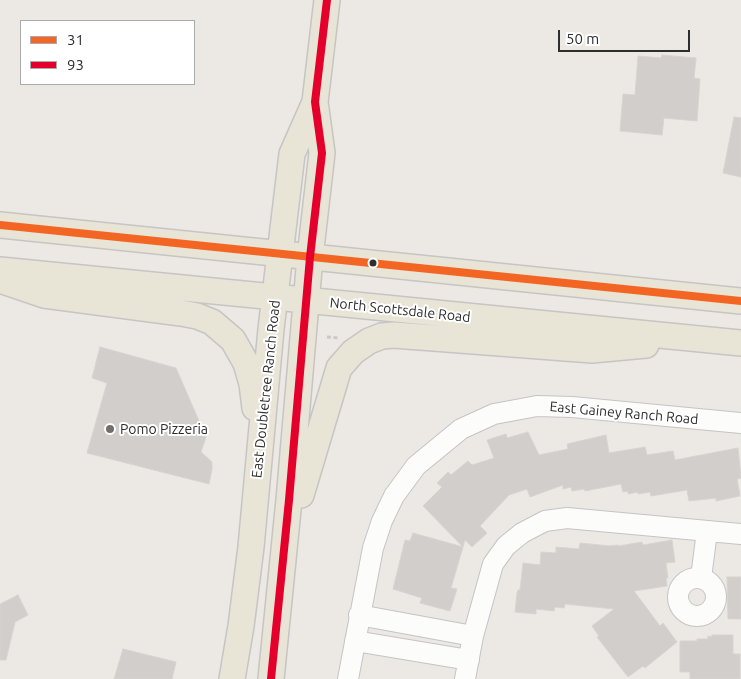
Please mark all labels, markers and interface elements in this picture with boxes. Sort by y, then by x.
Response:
legend [20,20,195,85]
scale bar [561,20,694,52]
text: 50 m [566,30,599,47]
text: 31 [67,31,84,48]
text: 93 [67,56,84,73]
unlabelled marker [368,258,378,268]
street label: North Scottsdale Road [329,294,471,326]
street label: East Doubletree Ranch Road [248,299,284,479]
street label: East Gainey Ranch Road [549,398,699,428]
place label: Pomo Pizzeria [120,421,208,437]
marker: Pomo Pizzeria [104,423,116,435]

